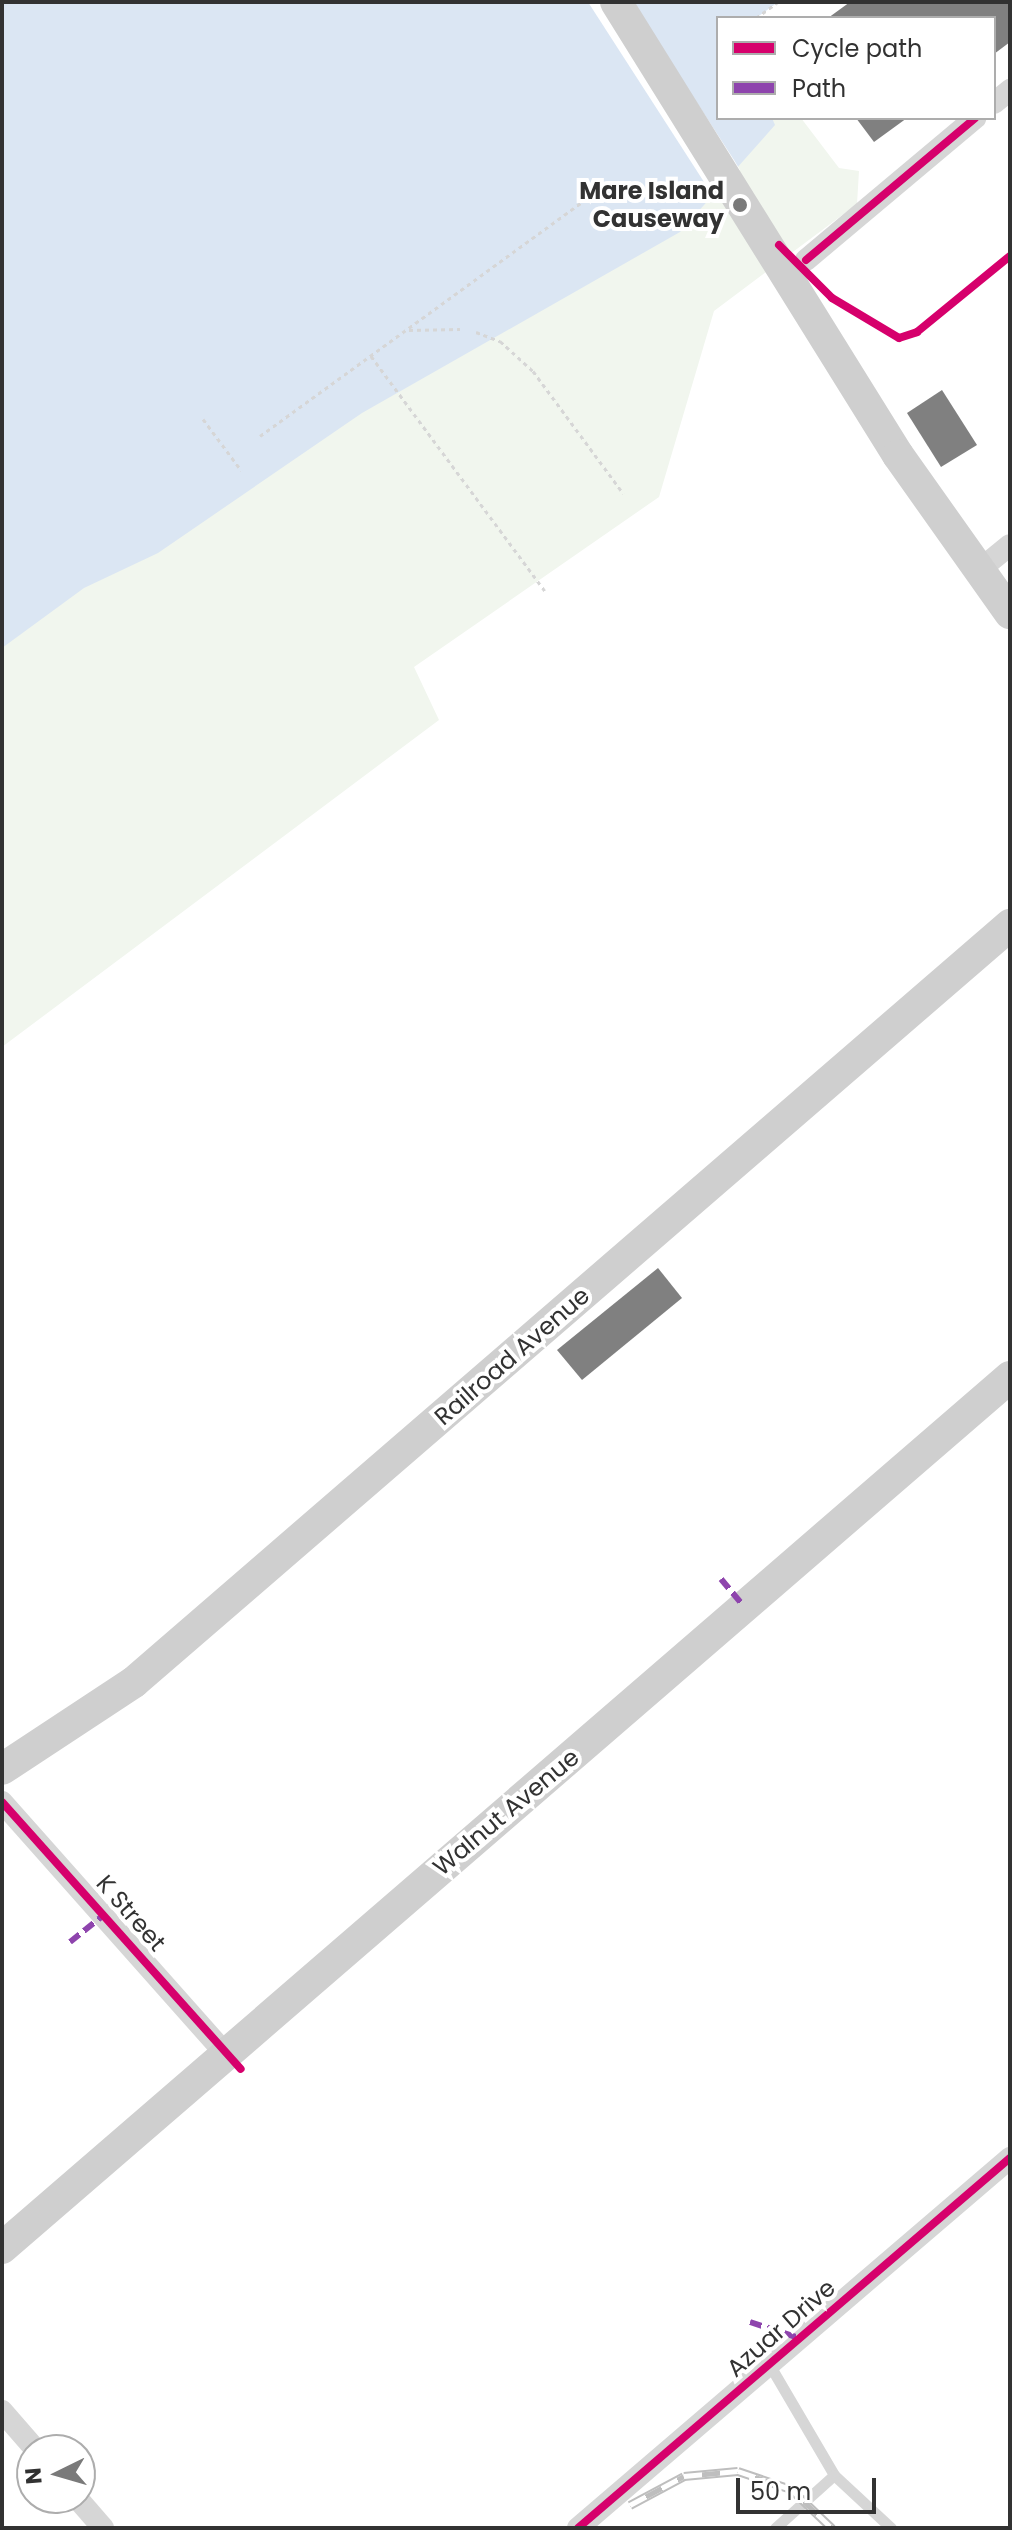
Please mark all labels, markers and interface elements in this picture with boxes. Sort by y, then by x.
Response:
legend [716,16,996,120]
text: Cycle path [792,32,922,65]
text: Path [792,72,846,105]
place label: Mare Island Causeway [579,177,724,233]
marker: Mare Island Causeway [731,196,749,214]
street label: Railroad Avenue [429,1281,595,1431]
street label: Walnut Avenue [427,1743,585,1881]
street label: K Street [90,1869,172,1957]
street label: Azuar Drive [721,2273,841,2383]
north arrow [16,2434,96,2514]
scale bar [740,2462,880,2512]
text: N [17,2466,50,2486]
text: 50 m [750,2475,811,2508]

